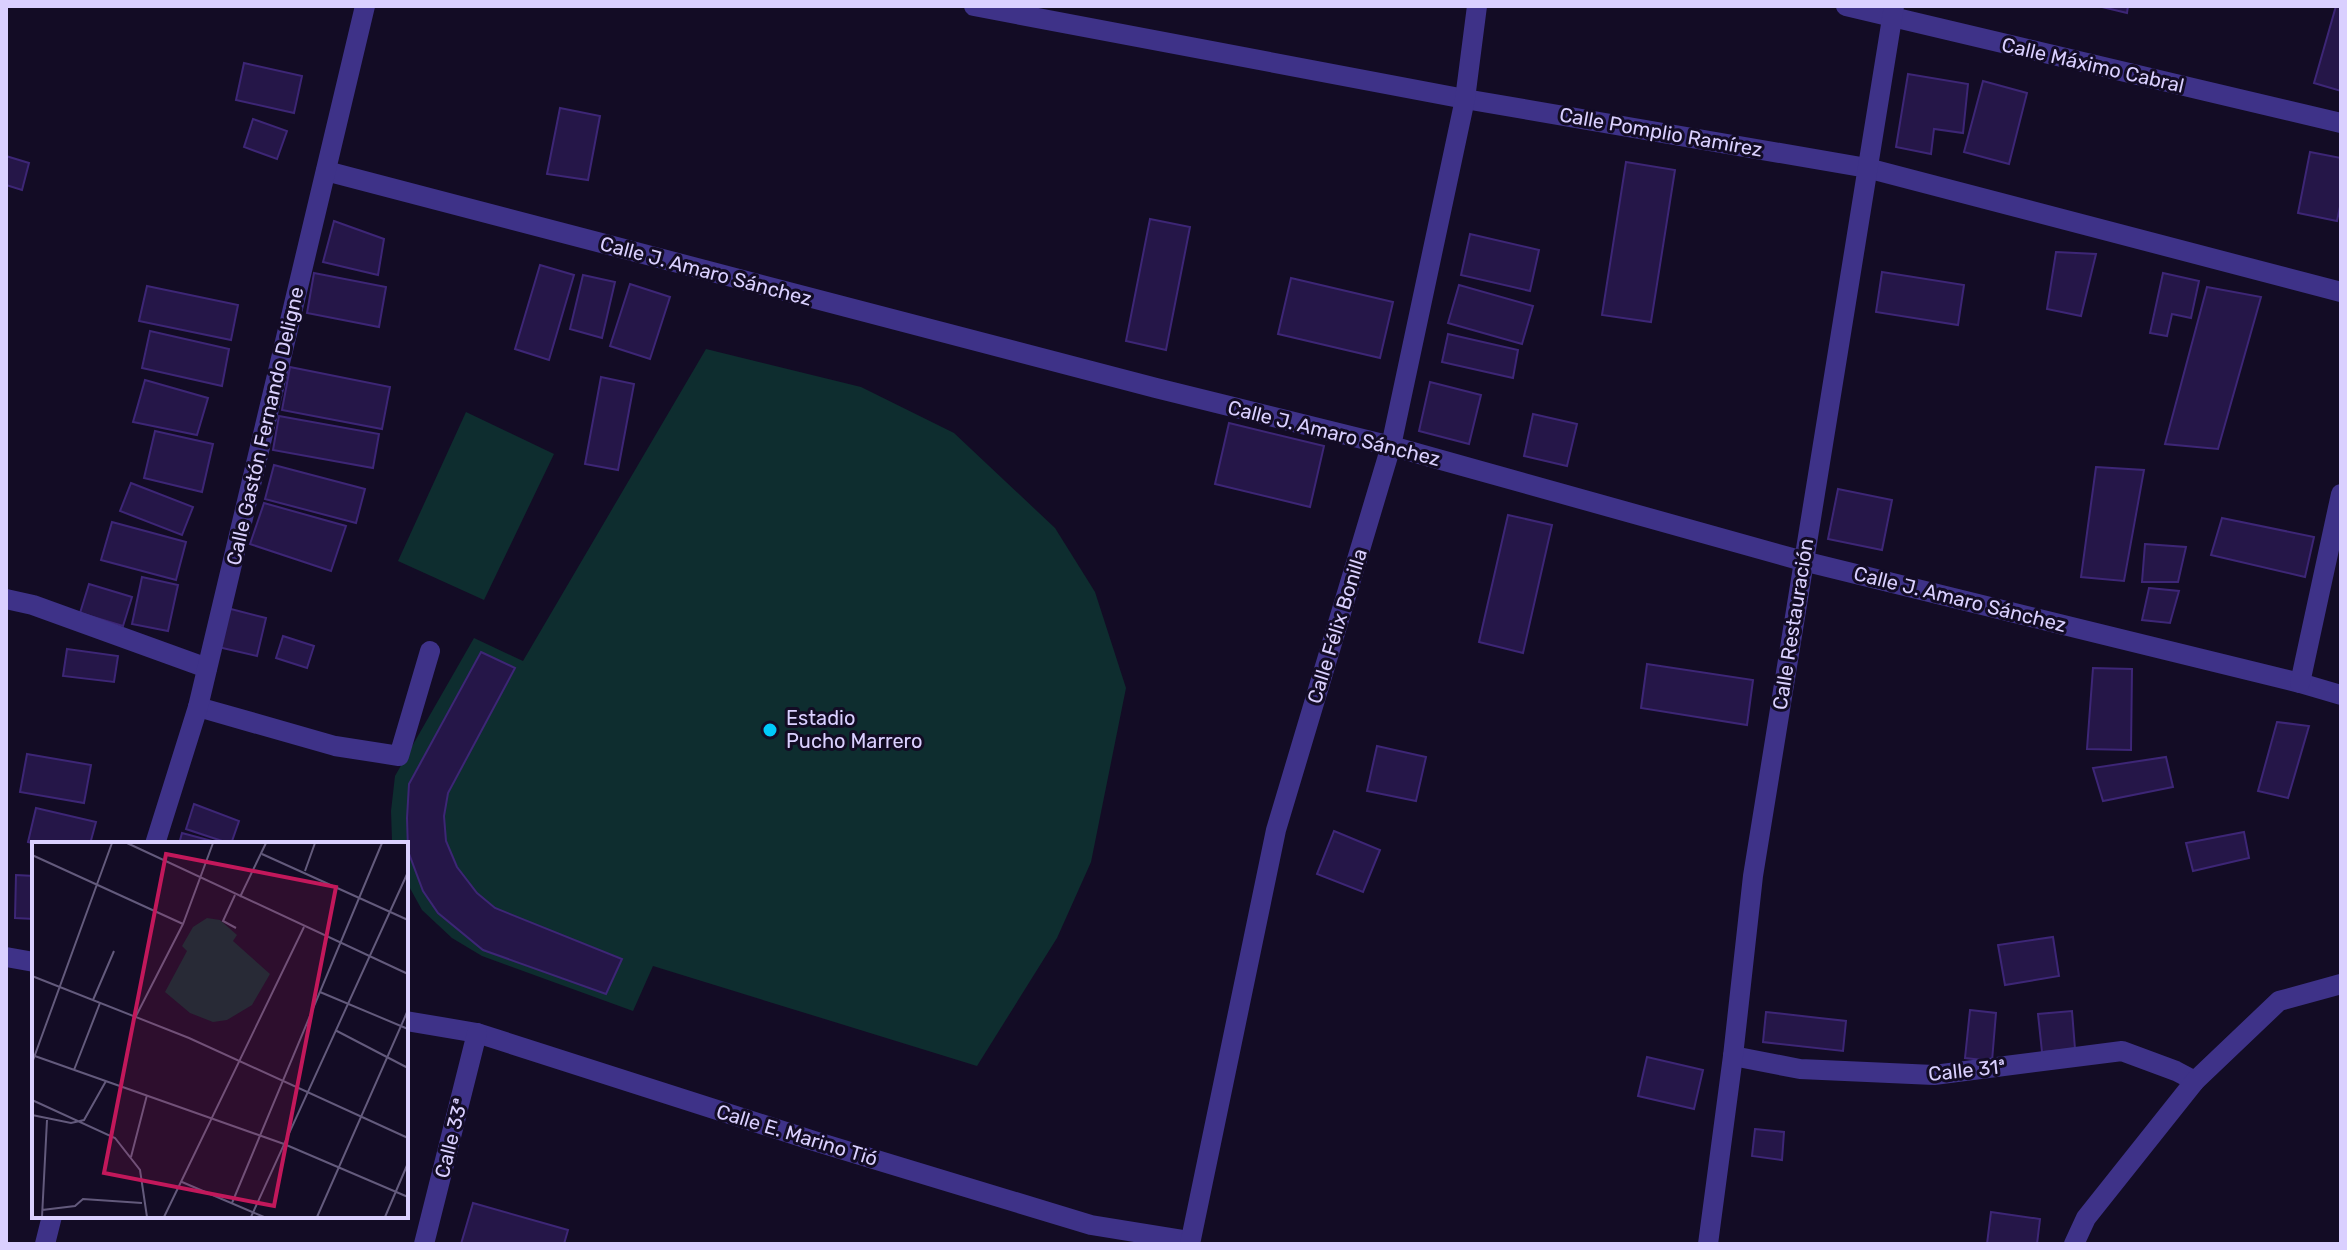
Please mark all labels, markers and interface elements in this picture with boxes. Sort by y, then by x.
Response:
street label: Calle Máximo Cabral [1999,32,2187,98]
street label: Calle Pomplio Ramírez [1558,102,1764,162]
street label: Calle J. Amaro Sánchez [598,231,814,311]
street label: Calle Gastón Fernando Deligne [221,284,309,568]
street label: Calle J. Amaro Sánchez [1225,395,1443,471]
street label: Calle Restauración [1768,536,1818,712]
street label: Calle Félix Bonilla [1302,546,1372,706]
street label: Calle J. Amaro Sánchez [1851,561,2069,637]
place label: Estadio Pucho Marrero [786,706,923,753]
marker: Estadio Pucho Marrero [761,721,779,739]
inset map [32,842,408,1218]
street label: Calle 31ª [1927,1054,2007,1086]
street label: Calle 33ª [429,1096,473,1180]
street label: Calle E. Marino Tió [713,1099,881,1171]

